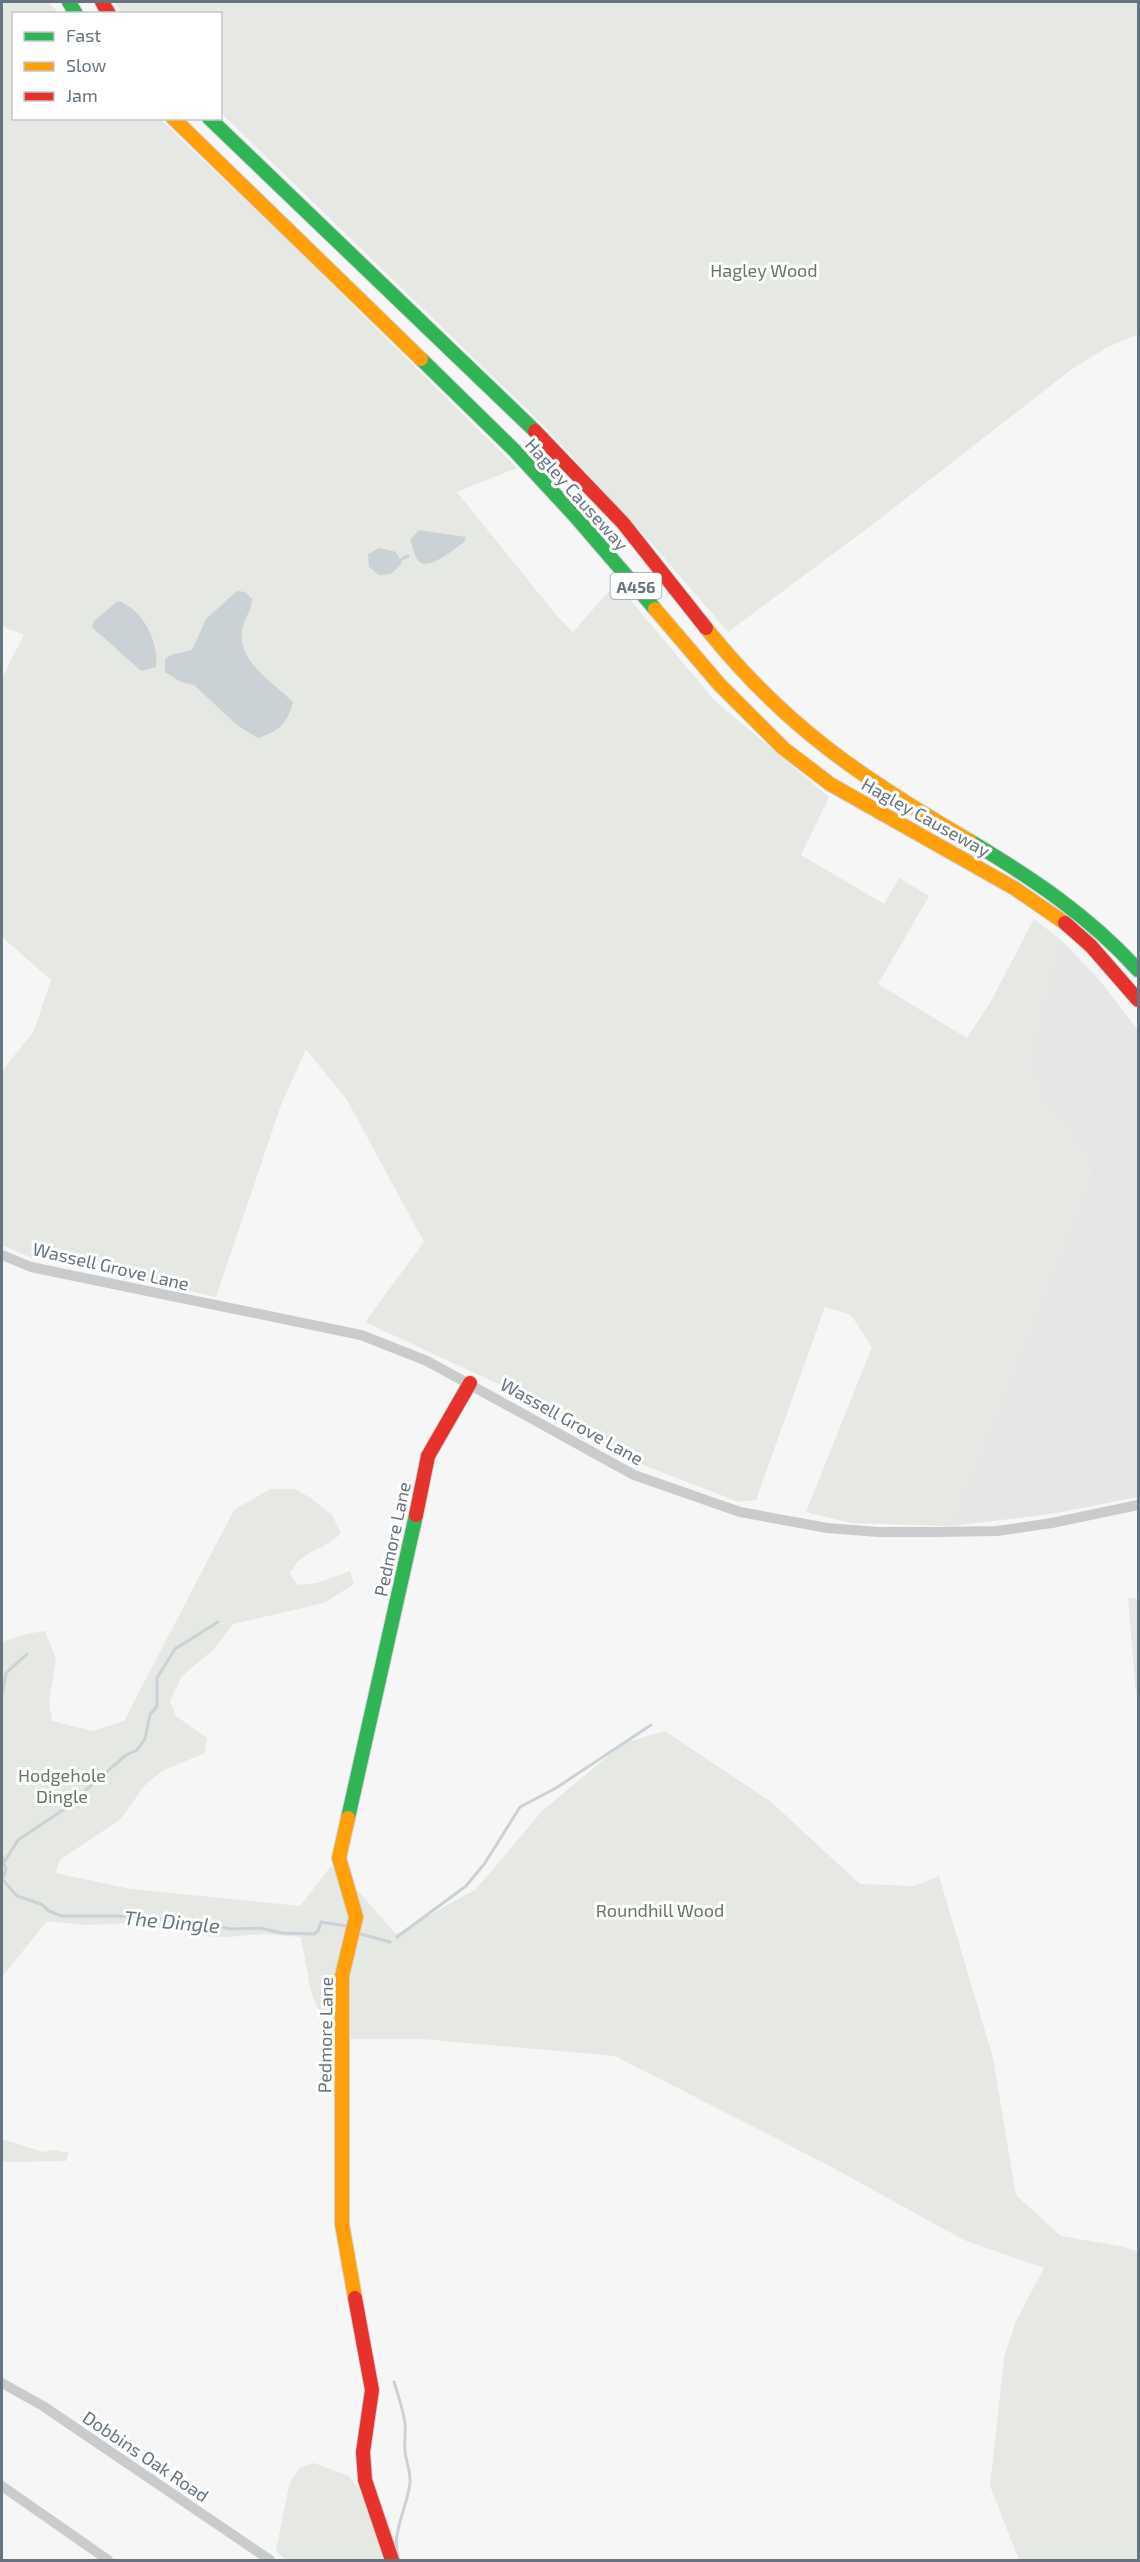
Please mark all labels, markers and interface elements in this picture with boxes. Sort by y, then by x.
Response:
legend [12,12,222,120]
text: Fast [66,24,101,46]
text: Slow [66,54,107,76]
text: Jam [66,84,98,106]
park label: Hagley Wood [710,259,818,281]
street label: Hagley Causeway [521,433,633,555]
road number: A456 [610,573,662,599]
street label: Hagley Causeway [858,773,994,862]
street label: Wassell Grove Lane [31,1237,191,1295]
street label: Wassell Grove Lane [497,1373,647,1469]
street label: Pedmore Lane [369,1480,415,1598]
park label: Hodgehole Dingle [18,1764,106,1807]
park label: Roundhill Wood [596,1899,724,1921]
water label: The Dingle [123,1905,221,1937]
street label: Pedmore Lane [313,1977,337,2093]
street label: Dobbins Oak Road [79,2406,213,2506]

